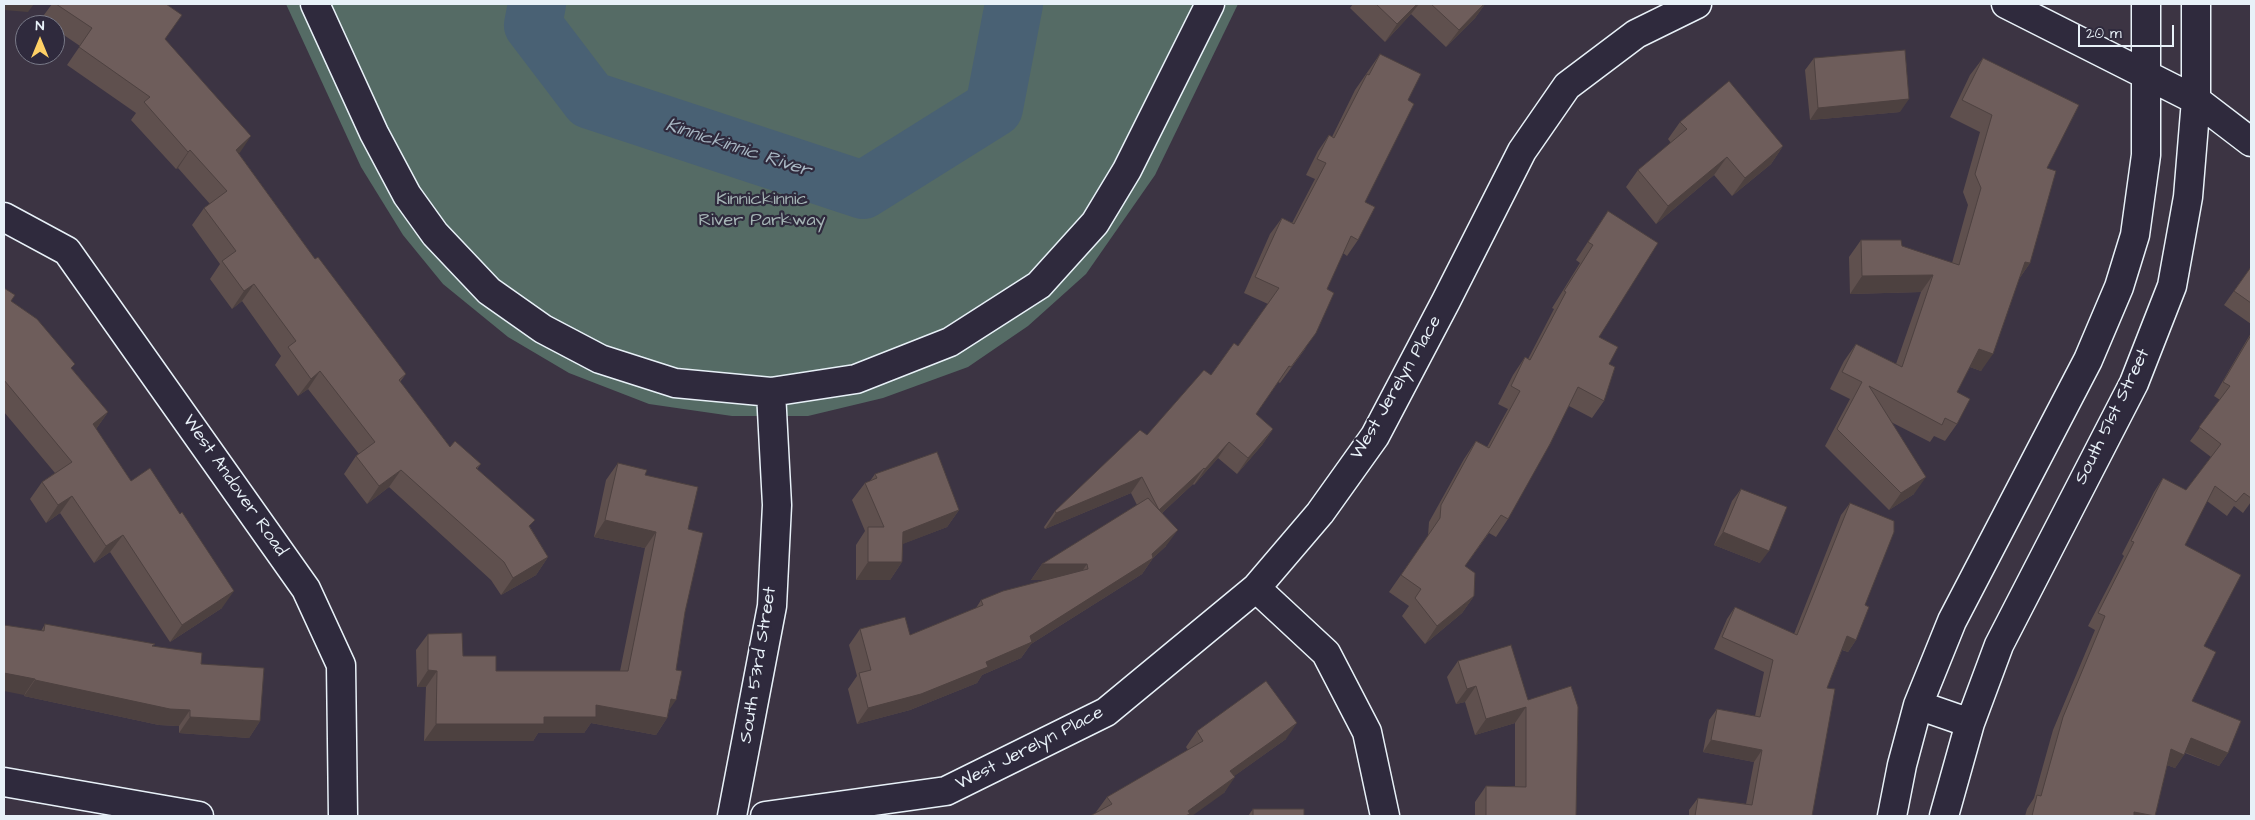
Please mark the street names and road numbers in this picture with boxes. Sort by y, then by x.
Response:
street label: West Jerelyn Place [1347,312,1447,464]
street label: South 51st Street [2071,346,2155,488]
street label: West Andover Road [177,411,291,561]
street label: South 53rd Street [736,585,782,745]
street label: West Jerelyn Place [953,702,1107,796]

